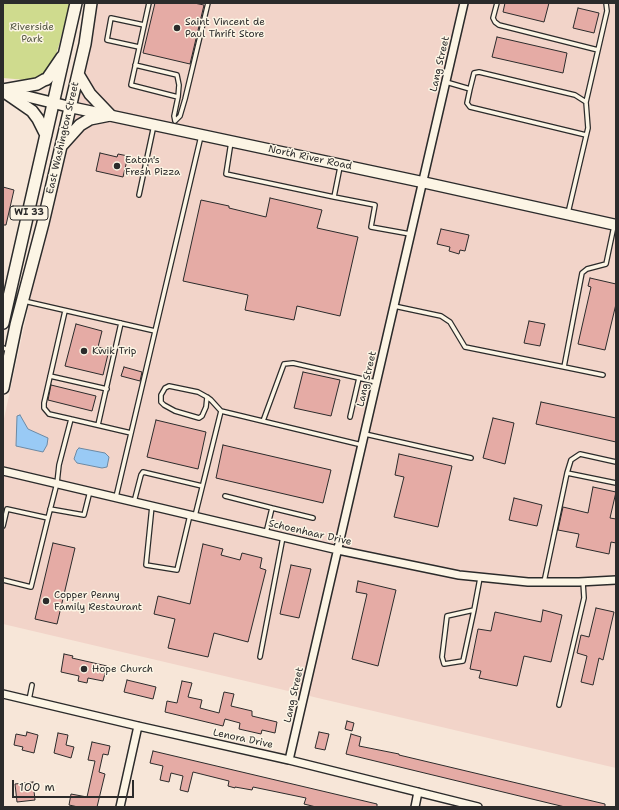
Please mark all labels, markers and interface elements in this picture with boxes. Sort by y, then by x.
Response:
place label: Saint Vincent de Paul Thrift Store [185,16,265,40]
park label: Riverside Park [10,21,54,44]
marker: Saint Vincent de Paul Thrift Store [172,23,182,33]
street label: Lang Street [428,35,452,93]
street label: East Washington Street [44,81,82,195]
street label: North River Road [267,143,353,173]
place label: Eaton's Fresh Pizza [125,154,180,178]
marker: Eaton's Fresh Pizza [112,161,122,171]
road number: WI 33 [10,206,48,220]
place label: Kwik Trip [92,345,136,357]
marker: Kwik Trip [79,346,89,356]
street label: Lang Street [355,350,379,408]
street label: Schoenhaar Drive [267,518,353,548]
place label: Copper Penny Family Restaurant [54,589,142,612]
marker: Copper Penny Family Restaurant [41,596,51,606]
place label: Hope Church [92,663,153,675]
marker: Hope Church [79,664,89,674]
street label: Lang Street [282,666,306,724]
street label: Lenora Drive [212,727,274,751]
scale bar [14,772,136,798]
text: 100 m [19,779,55,795]

